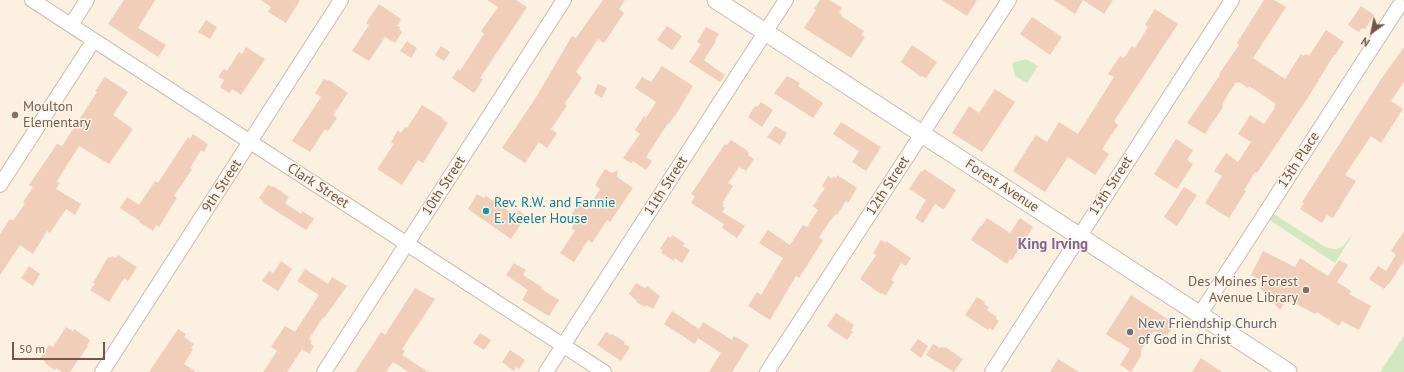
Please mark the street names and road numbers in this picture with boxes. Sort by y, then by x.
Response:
street label: 13th Place [1275,129,1323,191]
street label: 10th Street [419,153,469,219]
street label: 11th Street [641,153,691,219]
street label: 12th Street [863,153,913,219]
street label: 13th Street [1086,153,1136,219]
street label: 9th Street [199,156,245,216]
street label: Forest Avenue [962,156,1042,216]
street label: Clark Street [284,160,352,212]

